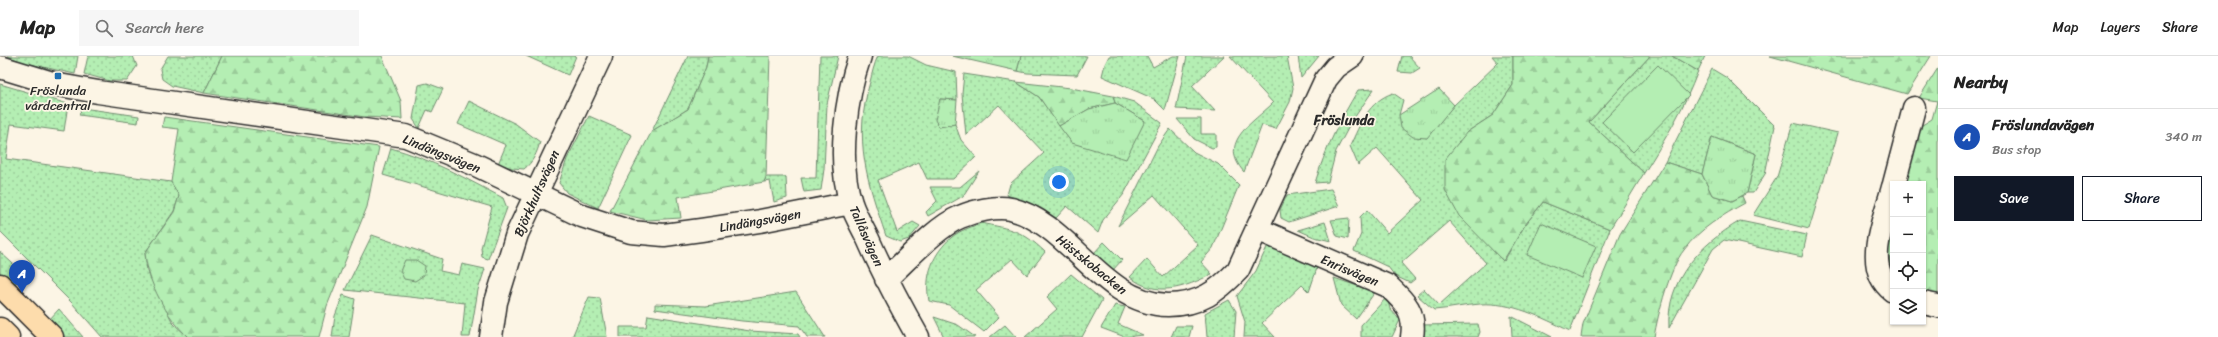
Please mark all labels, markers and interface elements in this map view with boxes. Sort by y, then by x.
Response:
search box [79,10,359,46]
text: Map [20,11,55,44]
text: Search here [125,15,204,41]
text: Map [2053,15,2078,40]
text: Layers [2100,15,2140,40]
text: Share [2162,15,2198,40]
icon: search [93,17,115,39]
text: Nearby [1954,67,2008,97]
marker: Fröslunda vårdcentral [53,71,63,81]
place label: Fröslunda vårdcentral [25,79,91,117]
district label: Fröslunda [1313,108,1375,133]
text: Fröslundavägen [1992,112,2094,138]
text: A [1963,125,1971,148]
text: 340 m [2165,125,2202,148]
street label: Lindängsvägen [399,127,484,180]
text: Bus stop [1992,138,2041,161]
street label: Björkhultsvägen [507,146,566,240]
your location [1049,172,1069,192]
button: Save [1954,176,2074,221]
button: Share [2082,176,2202,221]
map controls [1890,181,1926,325]
button: + [1890,181,1926,217]
street label: Lindängsvägen [718,202,803,239]
street label: Tallåsvägen [843,202,890,270]
button: − [1890,217,1926,253]
street label: Hästskobacken [1051,228,1132,300]
street label: Enrisvägen [1317,248,1383,293]
button: locate [1890,253,1926,289]
pin: A [9,260,35,293]
button: layers [1890,289,1926,325]

